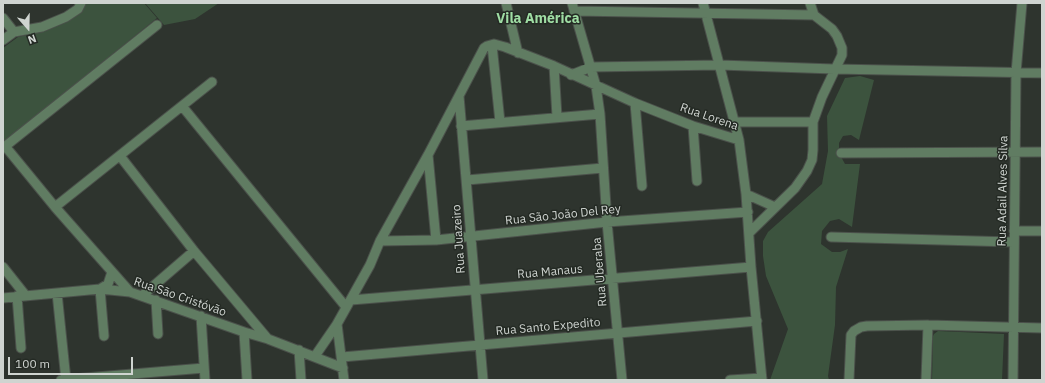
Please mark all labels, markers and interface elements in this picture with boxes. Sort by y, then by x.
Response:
north arrow [8,8,48,48]
district label: Vila América [496,11,580,27]
text: N [26,31,38,47]
street label: Rua Lorena [678,100,740,134]
street label: Rua Adail Alves Silva [995,135,1011,247]
street label: Rua São João Del Rey [504,202,622,228]
street label: Rua Juazeiro [449,204,469,274]
street label: Rua Uberaba [590,237,610,307]
street label: Rua Manaus [517,262,583,282]
street label: Rua São Cristóvão [132,274,228,320]
street label: Rua Santo Expedito [495,315,601,339]
scale bar [10,349,135,375]
text: 100 m [15,356,50,371]

